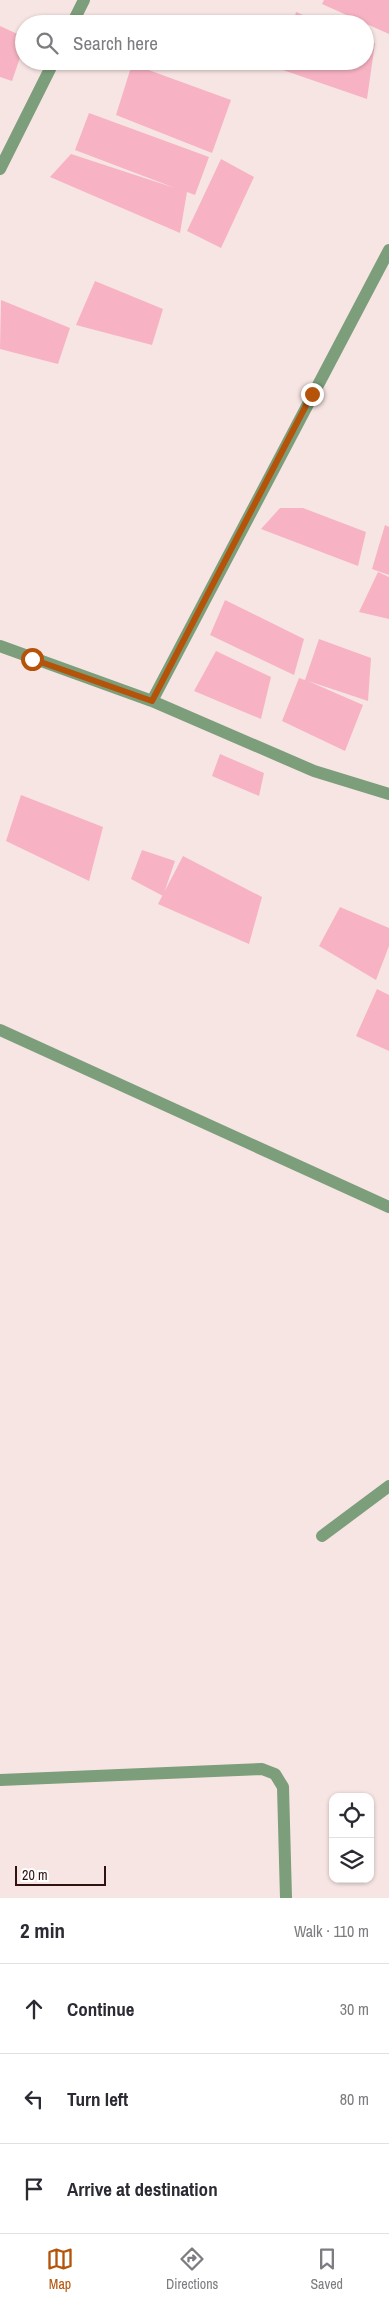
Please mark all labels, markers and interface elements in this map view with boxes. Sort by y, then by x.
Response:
search box [15,15,374,70]
icon: search [33,29,61,57]
text: Search here [73,30,158,56]
route end [301,383,324,406]
route start [21,648,44,671]
map controls [329,1793,374,1883]
button: locate [329,1793,374,1838]
button: layers [329,1838,374,1883]
scale bar [15,1863,106,1886]
text: 20 m [22,1866,48,1884]
text: 2 min [20,1916,65,1945]
text: Walk · 110 m [294,1920,369,1942]
icon: ahead [20,1995,48,2023]
text: Continue [67,1996,135,2022]
text: 30 m [340,1998,369,2020]
icon: left [20,2085,48,2113]
text: Turn left [67,2086,128,2112]
text: 80 m [340,2088,369,2110]
icon: arrive [20,2175,48,2203]
text: Arrive at destination [67,2176,218,2202]
tab: Map [46,2245,74,2293]
tab: Directions [166,2245,218,2293]
tab: Saved [310,2245,343,2293]

